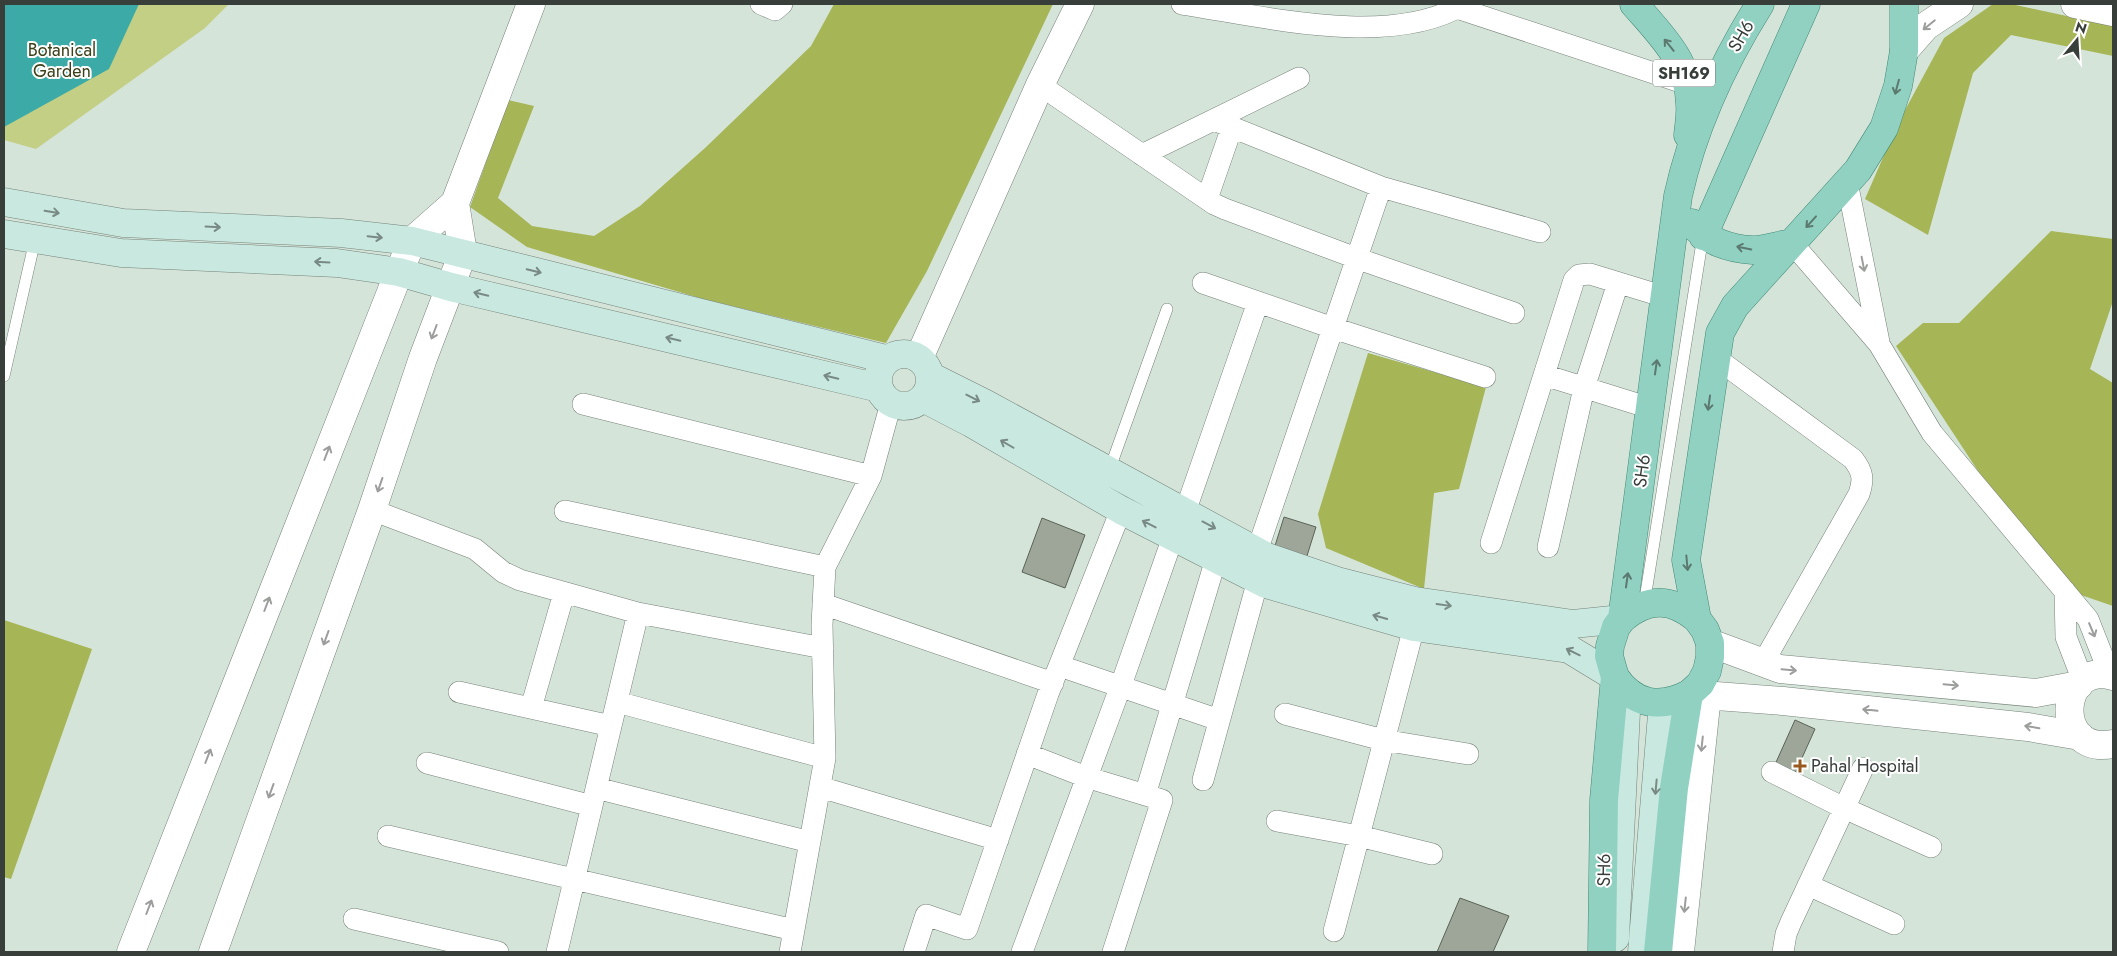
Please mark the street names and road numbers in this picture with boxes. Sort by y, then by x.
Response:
street label: SH6 [1721,15,1761,57]
road number: SH169 [1653,59,1715,86]
street label: SH6 [1627,453,1657,489]
street label: SH6 [1591,853,1617,887]

